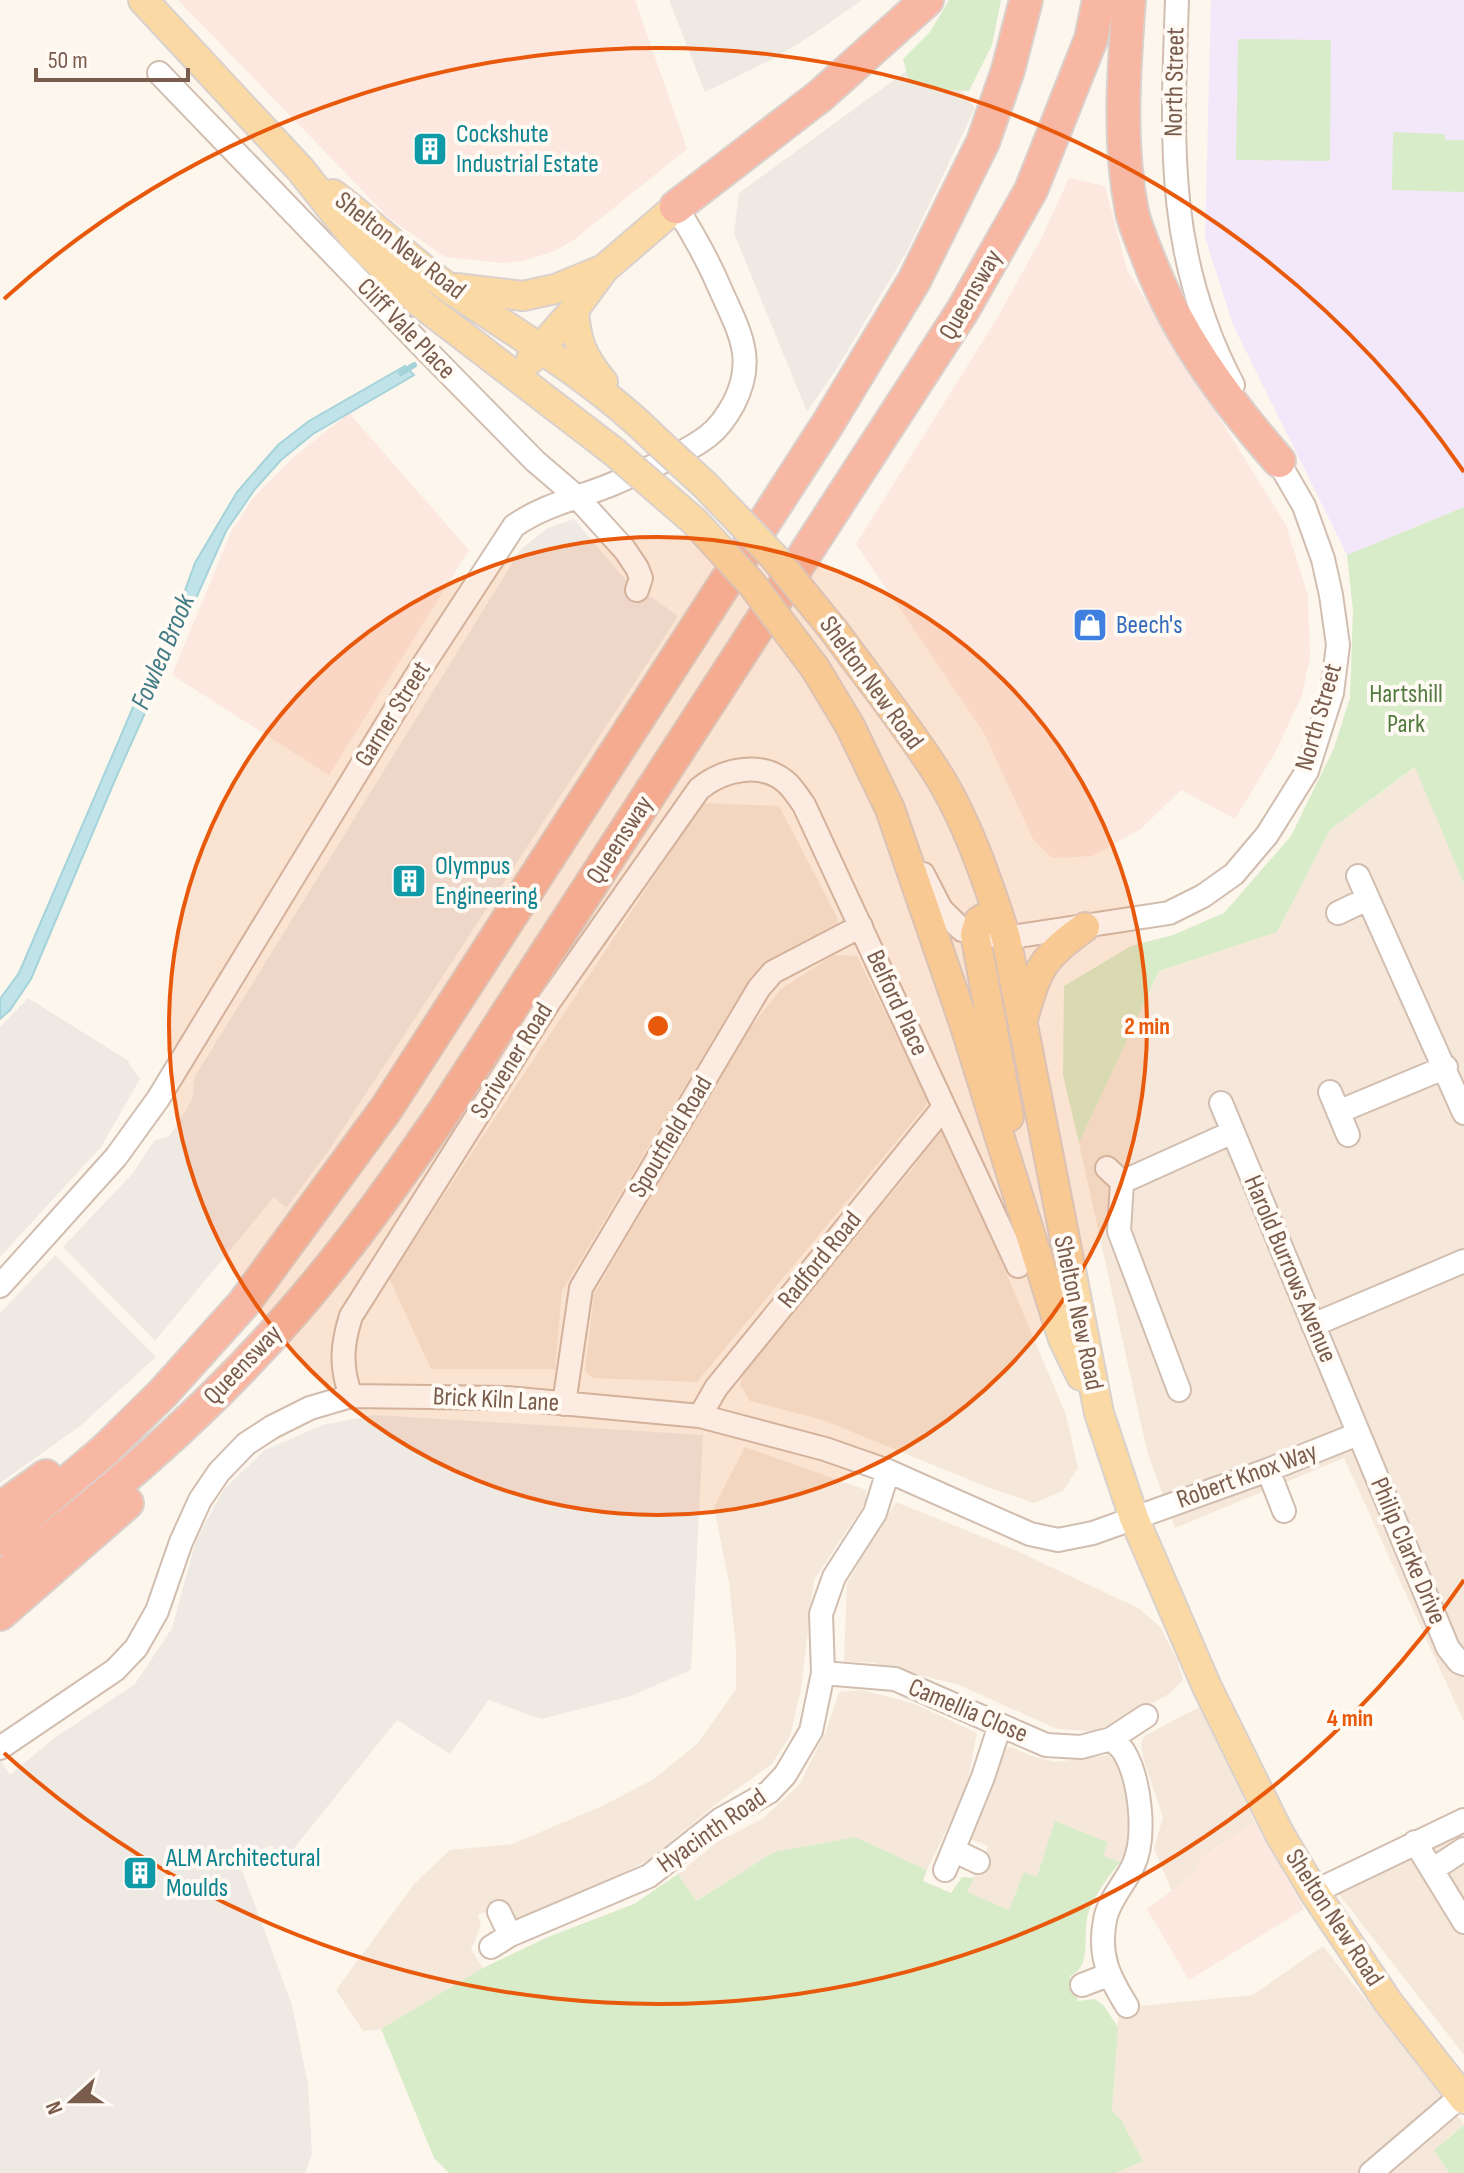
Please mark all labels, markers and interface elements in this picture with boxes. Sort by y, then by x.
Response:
street label: North Street [1159,27,1191,137]
scale bar [36,32,188,82]
text: 50 m [48,46,88,75]
place label: Cockshute Industrial Estate [456,119,599,180]
building icon: Cockshute Industrial Estate [411,130,449,168]
street label: Shelton New Road [329,185,471,307]
street label: Queensway [933,244,1009,346]
street label: Cliff Vale Place [350,272,462,386]
water label: Fowlea Brook [124,588,203,714]
shop icon: Beech's [1071,606,1109,644]
street label: Shelton New Road [812,610,930,756]
place label: Beech's [1116,610,1182,641]
street label: Garner Street [348,656,438,772]
street label: North Street [1289,660,1349,774]
park label: Hartshill Park [1369,679,1443,740]
street label: Queensway [580,790,660,890]
place label: Olympus Engineering [435,851,538,912]
building icon: Olympus Engineering [390,862,428,900]
street label: Belford Place [859,945,935,1061]
street label: Scrivener Road [464,997,560,1125]
centre of rings [644,1012,672,1040]
text: 2 min [1124,1012,1170,1041]
street label: Spoutfield Road [623,1071,719,1203]
street label: Harold Burrows Avenue [1237,1171,1343,1367]
street label: Radford Road [772,1205,868,1315]
street label: Shelton New Road [1047,1233,1109,1393]
street label: Queensway [197,1319,289,1411]
street label: Brick Kiln Lane [432,1381,560,1419]
street label: Robert Knox Way [1173,1436,1321,1516]
street label: Philip Clarke Drive [1363,1473,1453,1629]
street label: Camellia Close [904,1672,1032,1750]
text: 4 min [1327,1704,1373,1733]
street label: Hyacinth Road [652,1782,772,1880]
place label: ALM Architectural Moulds [165,1843,320,1904]
street label: Shelton New Road [1278,1844,1390,1992]
building icon: ALM Architectural Moulds [121,1854,159,1892]
north arrow [32,2061,112,2141]
text: N [40,2097,69,2118]

